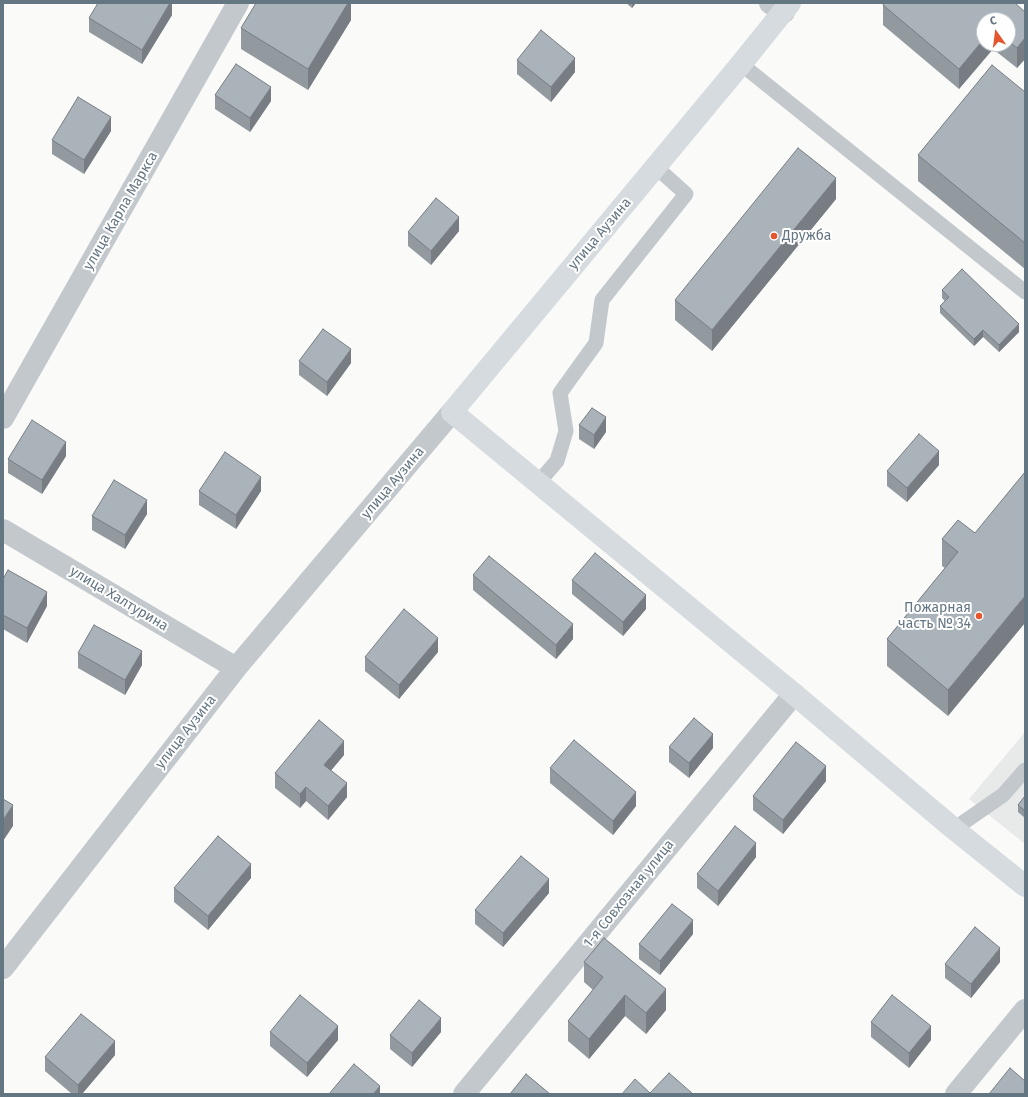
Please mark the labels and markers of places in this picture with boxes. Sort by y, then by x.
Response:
place label: Дружба [782,228,831,244]
marker: Дружба [769,231,779,241]
place label: Пожарная часть № 34 [898,600,971,632]
marker: Пожарная часть № 34 [974,611,984,621]

